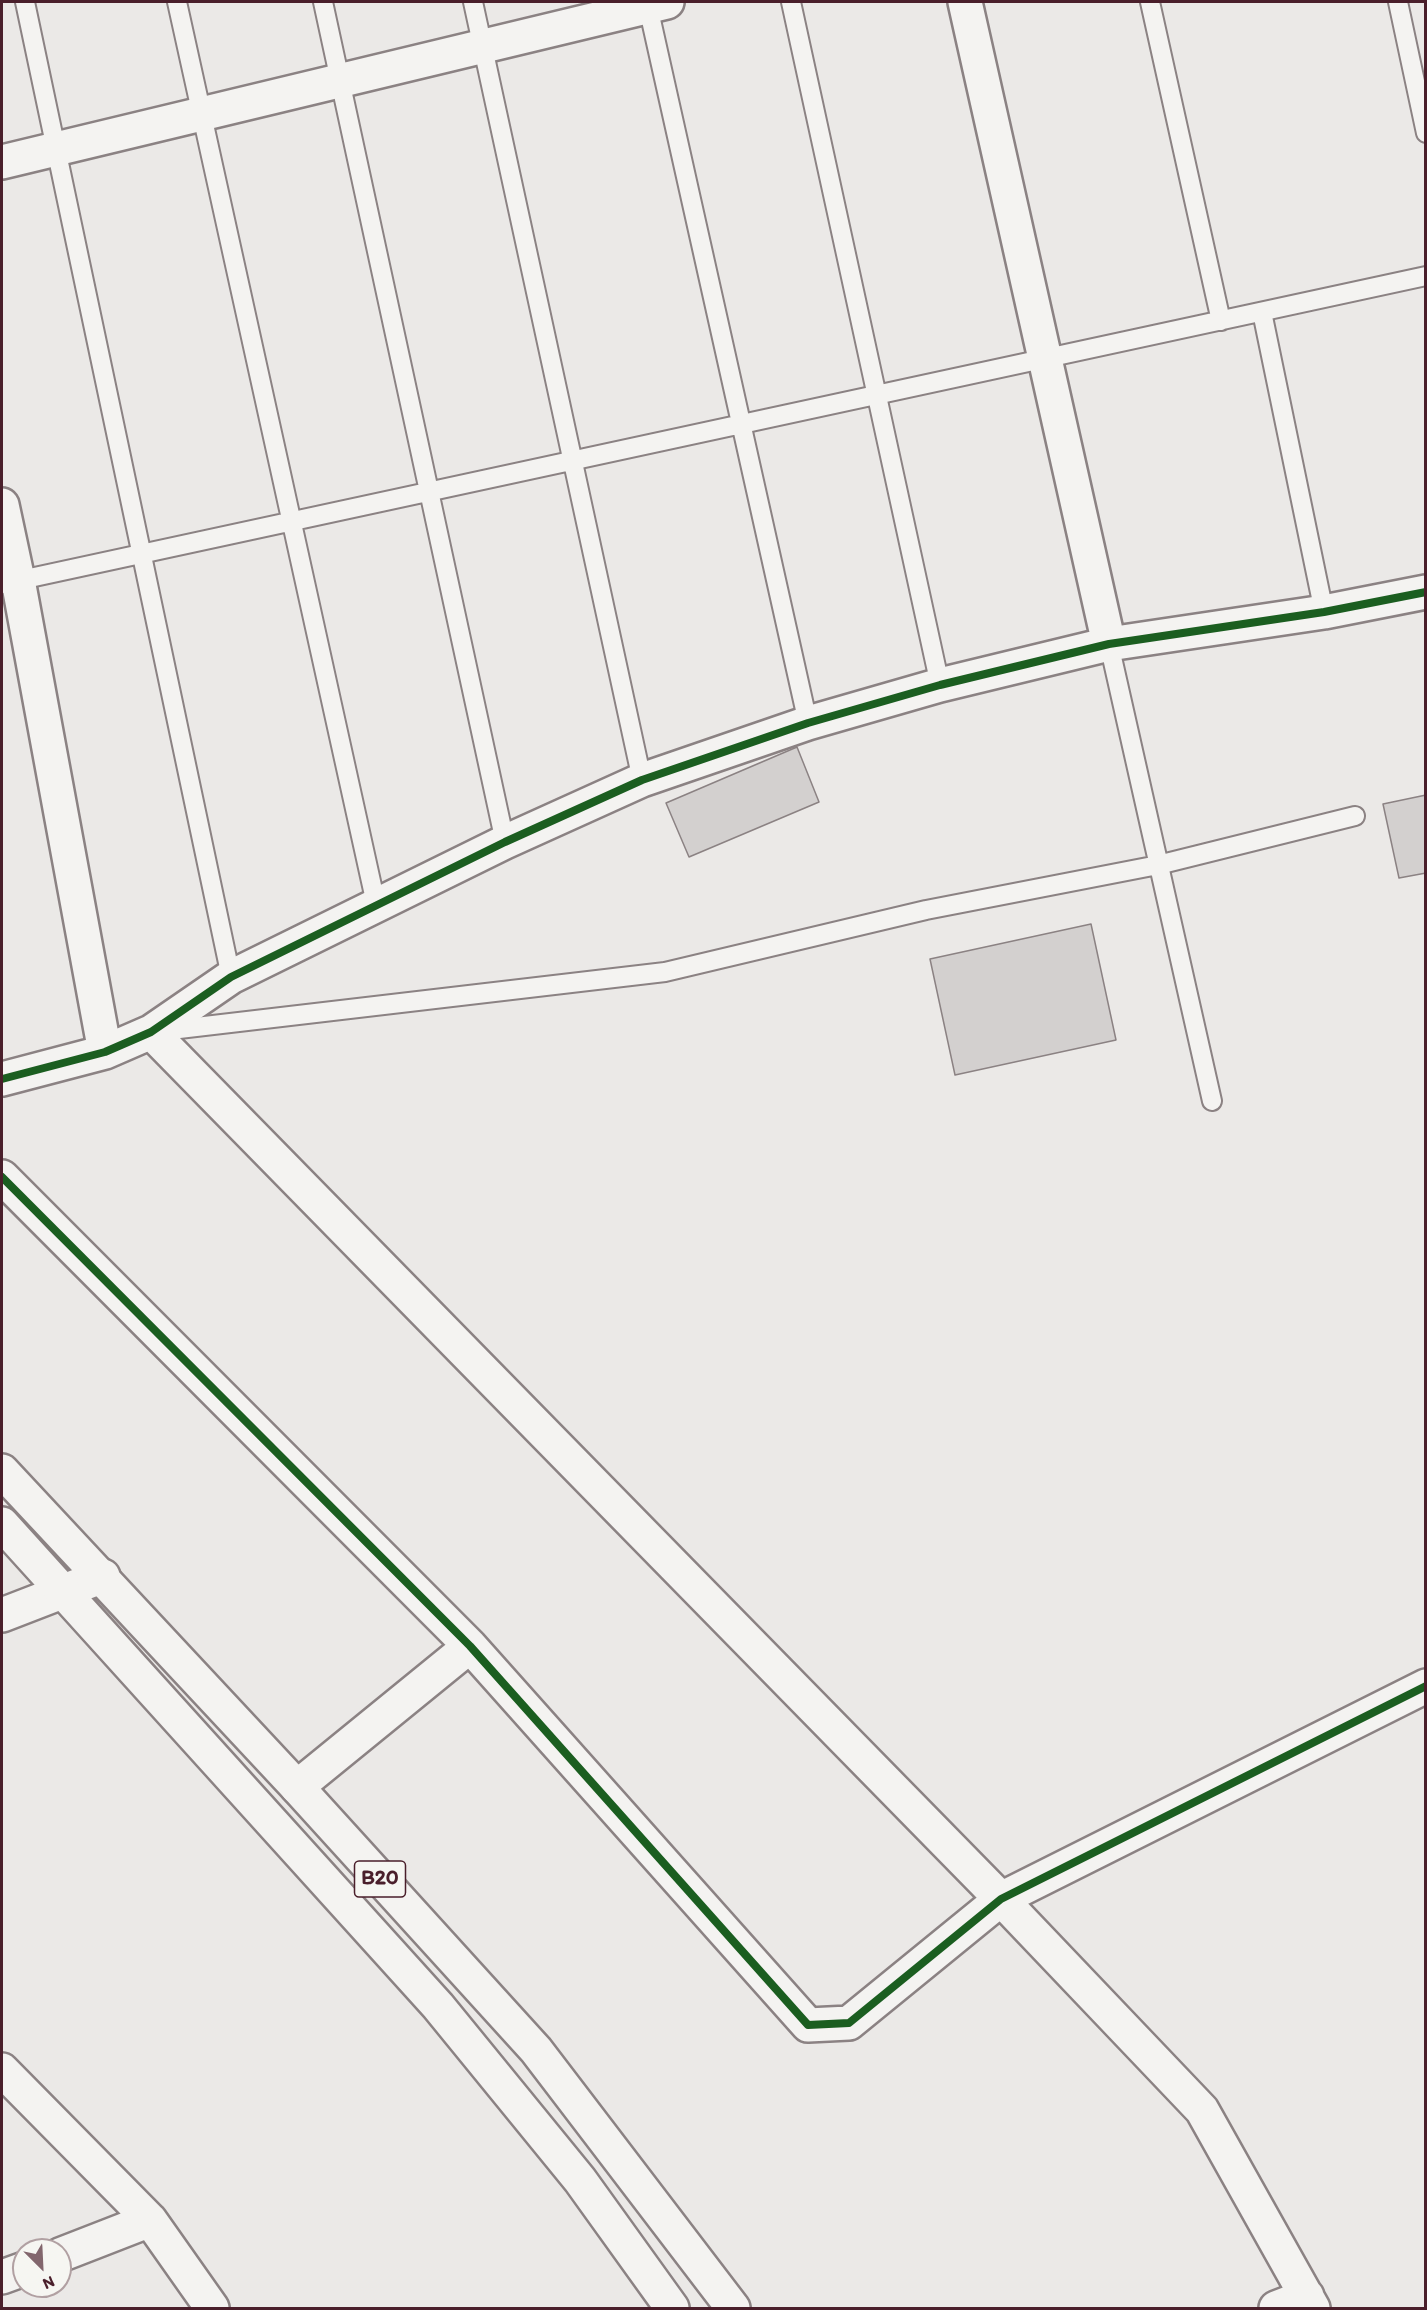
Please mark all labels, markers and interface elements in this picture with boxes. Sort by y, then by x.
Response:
road number: B20 [354,1861,406,1897]
north arrow [12,2238,72,2298]
text: N [40,2272,58,2294]

